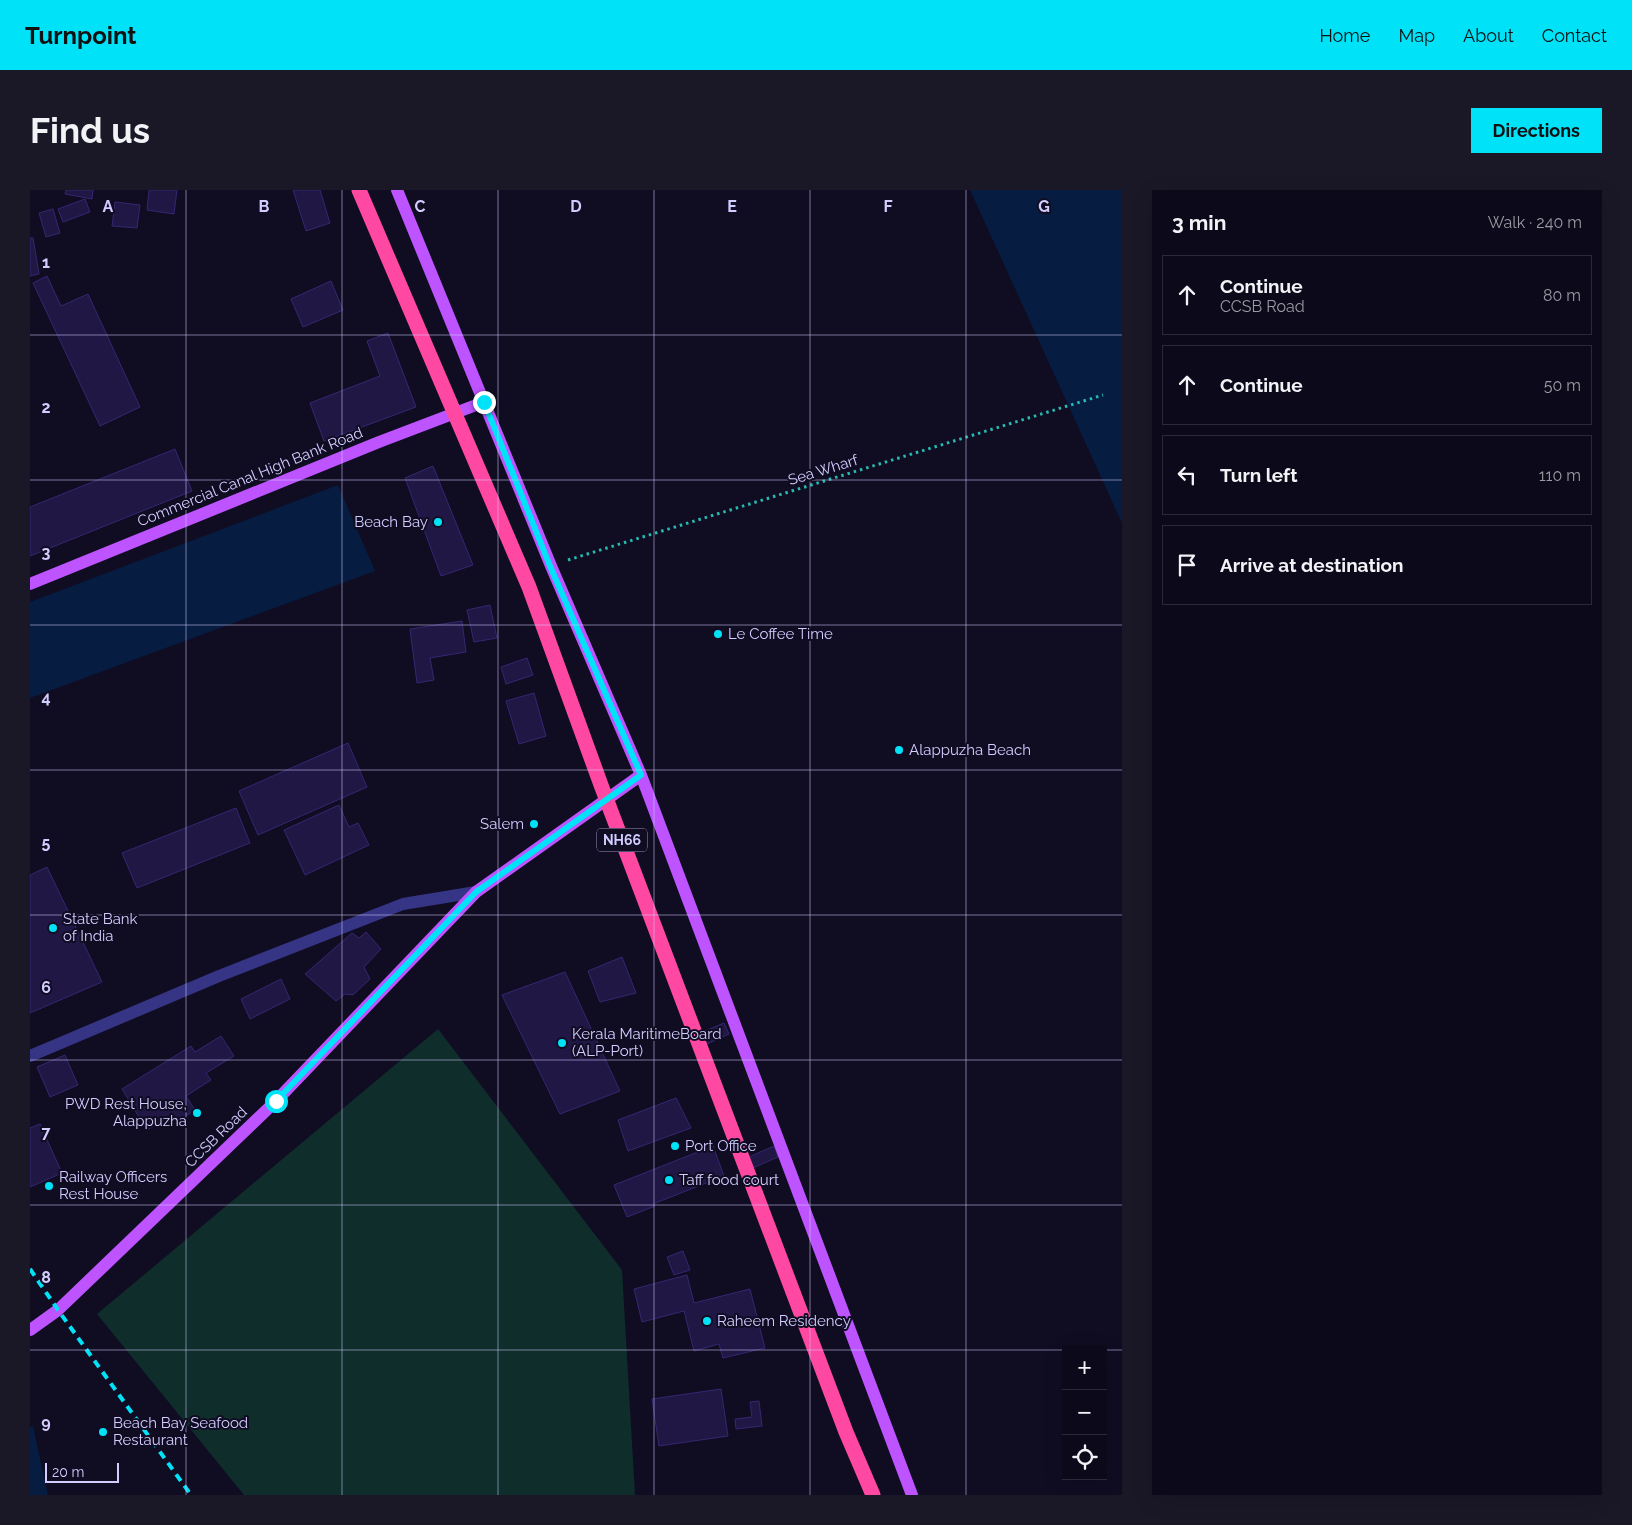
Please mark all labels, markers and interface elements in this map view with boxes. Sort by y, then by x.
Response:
text: Turnpoint [25,21,137,50]
text: Home [1319,25,1370,46]
text: Map [1398,25,1435,46]
text: About [1463,25,1514,46]
text: Contact [1542,25,1607,46]
button: Directions [1471,108,1602,153]
text: Find us [30,110,150,151]
text: A [103,197,114,216]
text: B [259,197,270,216]
text: C [415,197,426,216]
text: D [570,197,582,216]
text: E [727,197,737,216]
text: F [883,197,893,216]
text: G [1038,197,1050,216]
text: 3 min [1172,210,1226,235]
text: Walk · 240 m [1488,213,1582,232]
text: 1 [42,253,50,272]
text: Continue [1220,275,1303,297]
icon: ahead [1173,281,1201,309]
text: 80 m [1543,286,1581,305]
text: CCSB Road [1220,297,1305,316]
icon: ahead [1173,371,1201,399]
text: Continue [1220,374,1303,396]
text: 50 m [1544,376,1581,395]
route end [473,391,496,414]
text: 2 [41,398,51,417]
street label: Commercial Canal High Bank Road [135,423,365,531]
street label: Sea Wharf [786,451,861,489]
icon: left [1173,461,1201,489]
text: Turn left [1220,464,1297,486]
text: 110 m [1539,466,1581,485]
place label: Beach Bay [354,513,428,531]
marker: Beach Bay [432,516,444,528]
text: 3 [42,543,51,562]
icon: arrive [1173,551,1201,579]
text: Arrive at destination [1220,554,1404,576]
place label: Le Coffee Time [728,625,833,643]
marker: Le Coffee Time [712,628,724,640]
text: 4 [41,688,51,707]
place label: Alappuzha Beach [909,741,1031,759]
marker: Alappuzha Beach [893,744,905,756]
place label: Salem [480,815,524,833]
marker: Salem [528,818,540,830]
road number: NH66 [597,828,647,852]
text: 5 [42,833,51,852]
place label: State Bank of India [63,910,138,945]
marker: State Bank of India [47,922,59,934]
text: 6 [41,978,51,997]
place label: Kerala MaritimeBoard (ALP-Port) [572,1025,722,1060]
marker: Kerala MaritimeBoard (ALP-Port) [556,1037,568,1049]
route start [265,1090,288,1113]
place label: PWD Rest House, Alappuzha [65,1095,187,1130]
street label: CCSB Road [181,1103,251,1171]
marker: PWD Rest House, Alappuzha [191,1107,203,1119]
text: 7 [42,1123,51,1142]
place label: Port Office [685,1137,757,1155]
marker: Port Office [669,1140,681,1152]
place label: Railway Officers Rest House [59,1168,167,1203]
place label: Taff food court [679,1171,779,1189]
marker: Taff food court [663,1174,675,1186]
marker: Railway Officers Rest House [43,1180,55,1192]
text: 8 [41,1268,51,1287]
place label: Raheem Residency [717,1312,851,1330]
marker: Raheem Residency [701,1315,713,1327]
map controls [1062,1345,1107,1480]
button: + [1062,1345,1107,1390]
button: − [1062,1390,1107,1435]
text: 9 [41,1413,51,1432]
place label: Beach Bay Seafood Restaurant [113,1414,248,1449]
marker: Beach Bay Seafood Restaurant [97,1426,109,1438]
button: locate [1062,1435,1107,1480]
scale bar [45,1460,119,1483]
text: 20 m [52,1464,84,1480]

